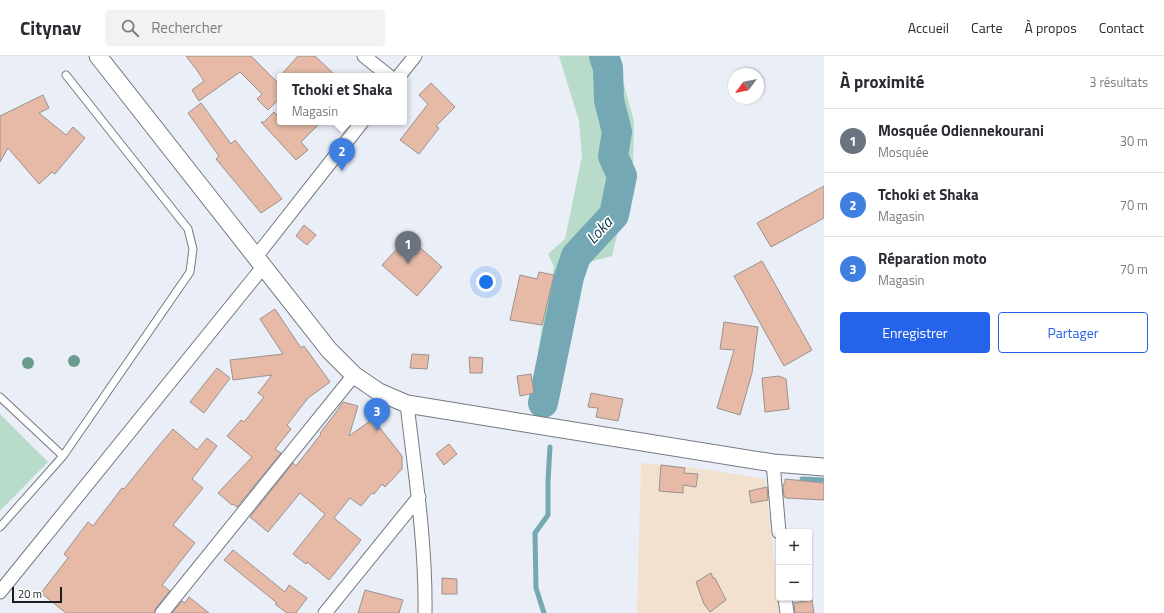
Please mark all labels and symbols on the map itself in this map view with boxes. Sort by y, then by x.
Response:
north arrow [728,68,764,104]
pin: 2 [329,138,355,171]
water label: Loka [580,210,618,249]
pin: 1 [395,231,421,264]
your location [476,272,496,292]
pin: 3 [364,398,390,431]
scale bar [12,585,62,604]

